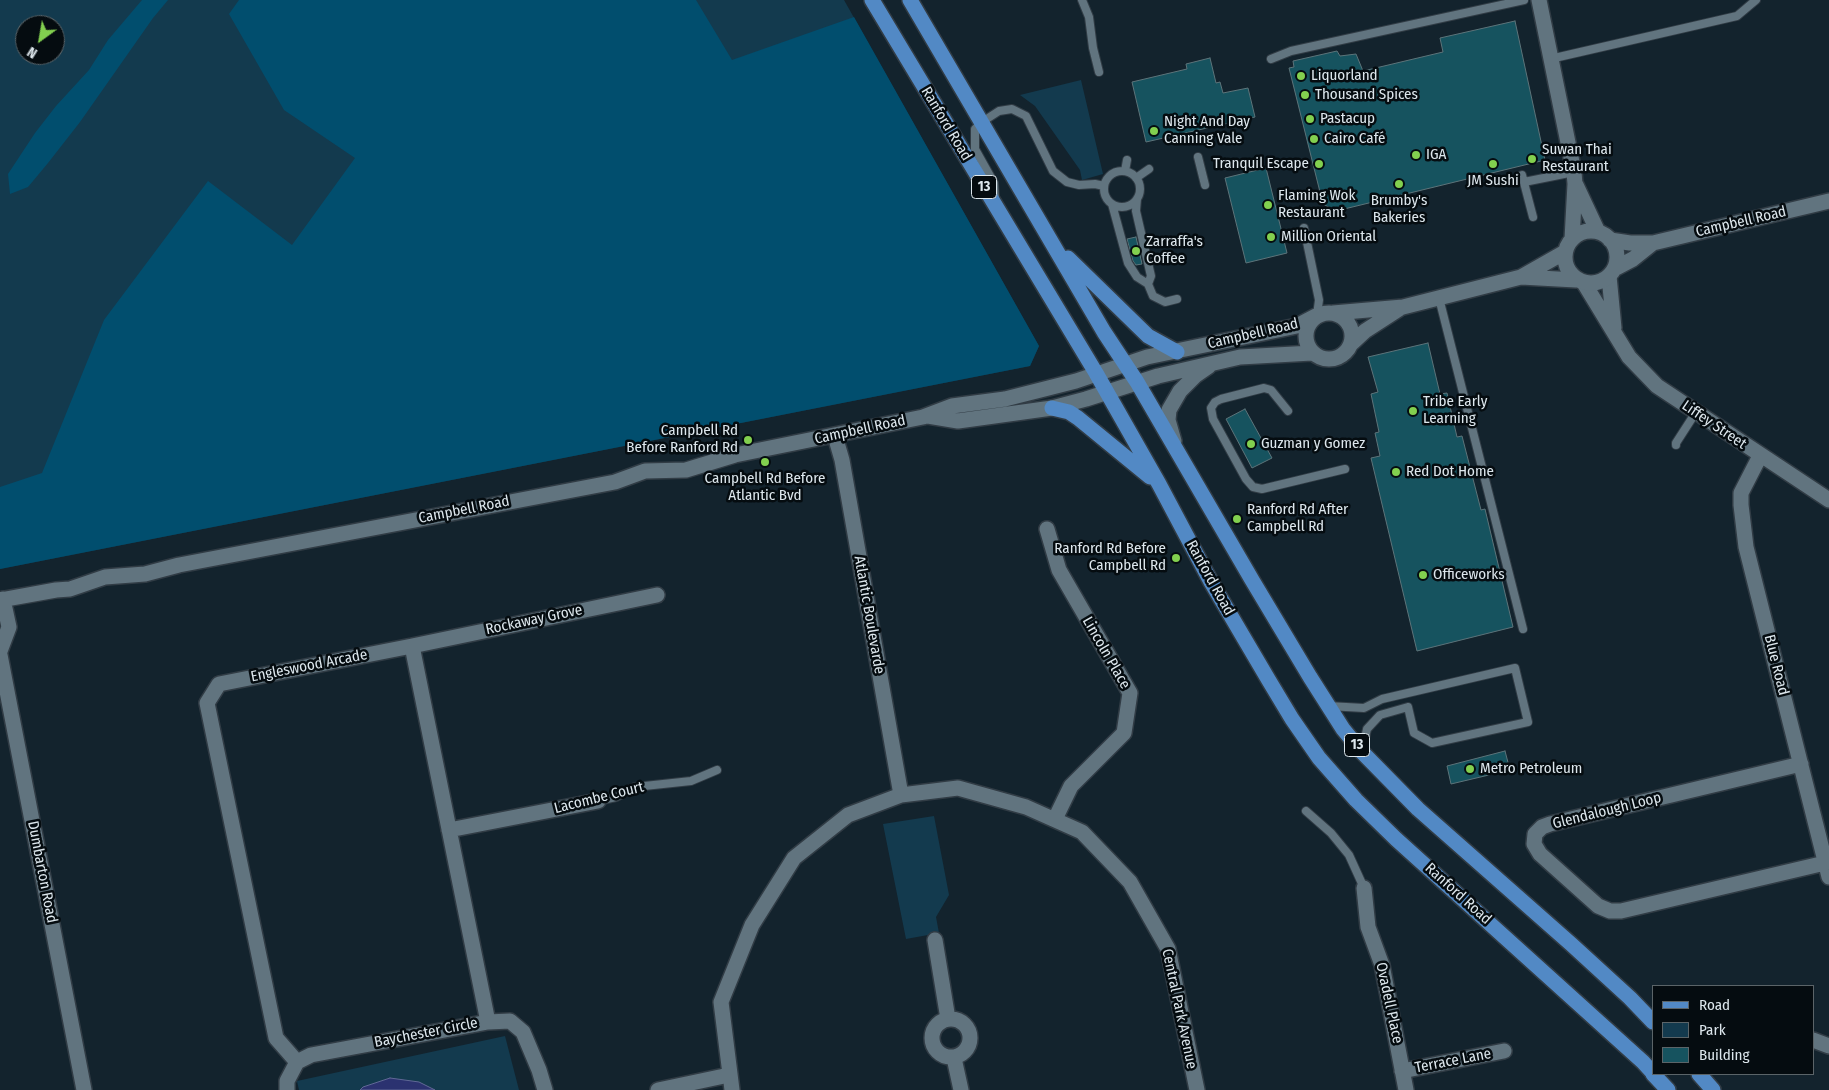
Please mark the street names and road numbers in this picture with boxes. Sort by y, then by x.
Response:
street label: Ranford Road [917,84,975,164]
road number: 13 [972,176,996,198]
street label: Campbell Road [1694,203,1788,241]
street label: Campbell Road [1206,315,1300,353]
street label: Liffey Street [1678,397,1750,453]
street label: Campbell Road [813,412,907,448]
street label: Campbell Road [417,492,511,528]
street label: Ranford Road [1182,537,1238,619]
street label: Atlantic Boulevarde [850,555,888,675]
street label: Rockaway Grove [484,601,584,639]
street label: Lincoln Place [1078,614,1134,692]
street label: Blue Road [1760,633,1792,697]
street label: Engleswood Arcade [249,646,369,686]
road number: 13 [1344,734,1370,756]
street label: Lacombe Court [552,778,646,818]
street label: Glendalough Loop [1551,789,1663,833]
street label: Dumbarton Road [23,819,61,925]
street label: Ranford Road [1421,860,1495,928]
street label: Central Park Avenue [1157,947,1201,1071]
street label: Ovadell Place [1372,961,1406,1045]
street label: Baychester Circle [373,1014,479,1052]
street label: Terrace Lane [1413,1045,1493,1077]

